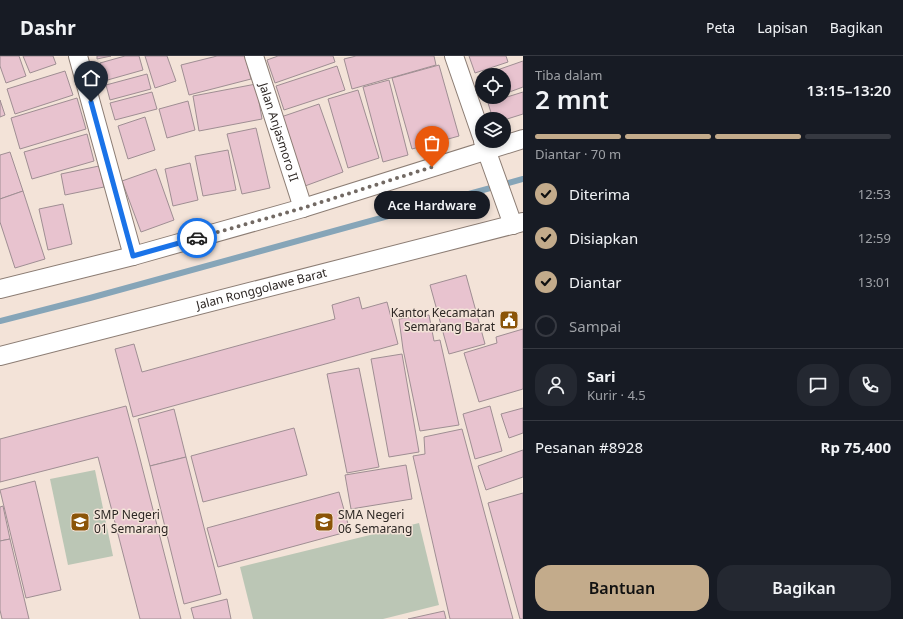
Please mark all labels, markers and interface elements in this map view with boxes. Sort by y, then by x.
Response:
text: Dashr [20,15,76,41]
text: Peta [706,18,735,37]
text: Lapisan [757,18,808,37]
text: Bagikan [830,18,883,37]
pin [74,61,108,102]
text: Tiba dalam [535,66,602,84]
icon: home [80,67,102,89]
map controls [475,68,511,148]
button: locate [475,68,511,104]
street label: Jalan Anjasmoro II [255,79,303,184]
text: 13:15–13:20 [807,80,891,100]
text: 2 mnt [535,81,609,117]
button: layers [475,112,511,148]
pin [415,126,449,167]
icon: bag [421,132,443,154]
text: Diantar · 70 m [535,145,621,163]
icon: check [535,183,557,205]
text: Diterima [569,184,630,204]
text: 12:53 [858,185,891,203]
callout: Ace Hardware [374,191,490,219]
text: Ace Hardware [388,196,476,214]
courier [177,218,217,258]
icon: car [186,227,208,249]
icon: check [535,227,557,249]
text: Disiapkan [569,228,638,248]
text: 12:59 [858,229,891,247]
street label: Jalan Ronggolawe Barat [193,263,329,314]
icon: check [535,271,557,293]
text: Diantar [569,272,622,292]
text: 13:01 [858,273,891,291]
place label: Kantor Kecamatan Semarang Barat [391,304,496,335]
public building icon: Kantor Kecamatan Semarang Barat [498,309,520,331]
text: Sampai [569,316,621,336]
button: person [535,364,577,406]
button: chat [797,364,839,406]
button: phone [849,364,891,406]
text: Sari [587,366,615,386]
text: Kurir · 4.5 [587,386,646,404]
text: Pesanan #8928 [535,437,643,457]
text: Rp 75,400 [821,437,891,457]
place label: SMP Negeri 01 Semarang [94,506,168,537]
place label: SMA Negeri 06 Semarang [338,506,412,537]
school or university icon: SMP Negeri 01 Semarang [69,511,91,533]
school or university icon: SMA Negeri 06 Semarang [313,511,335,533]
button: Bantuan [535,565,709,611]
button: Bagikan [717,565,891,611]

